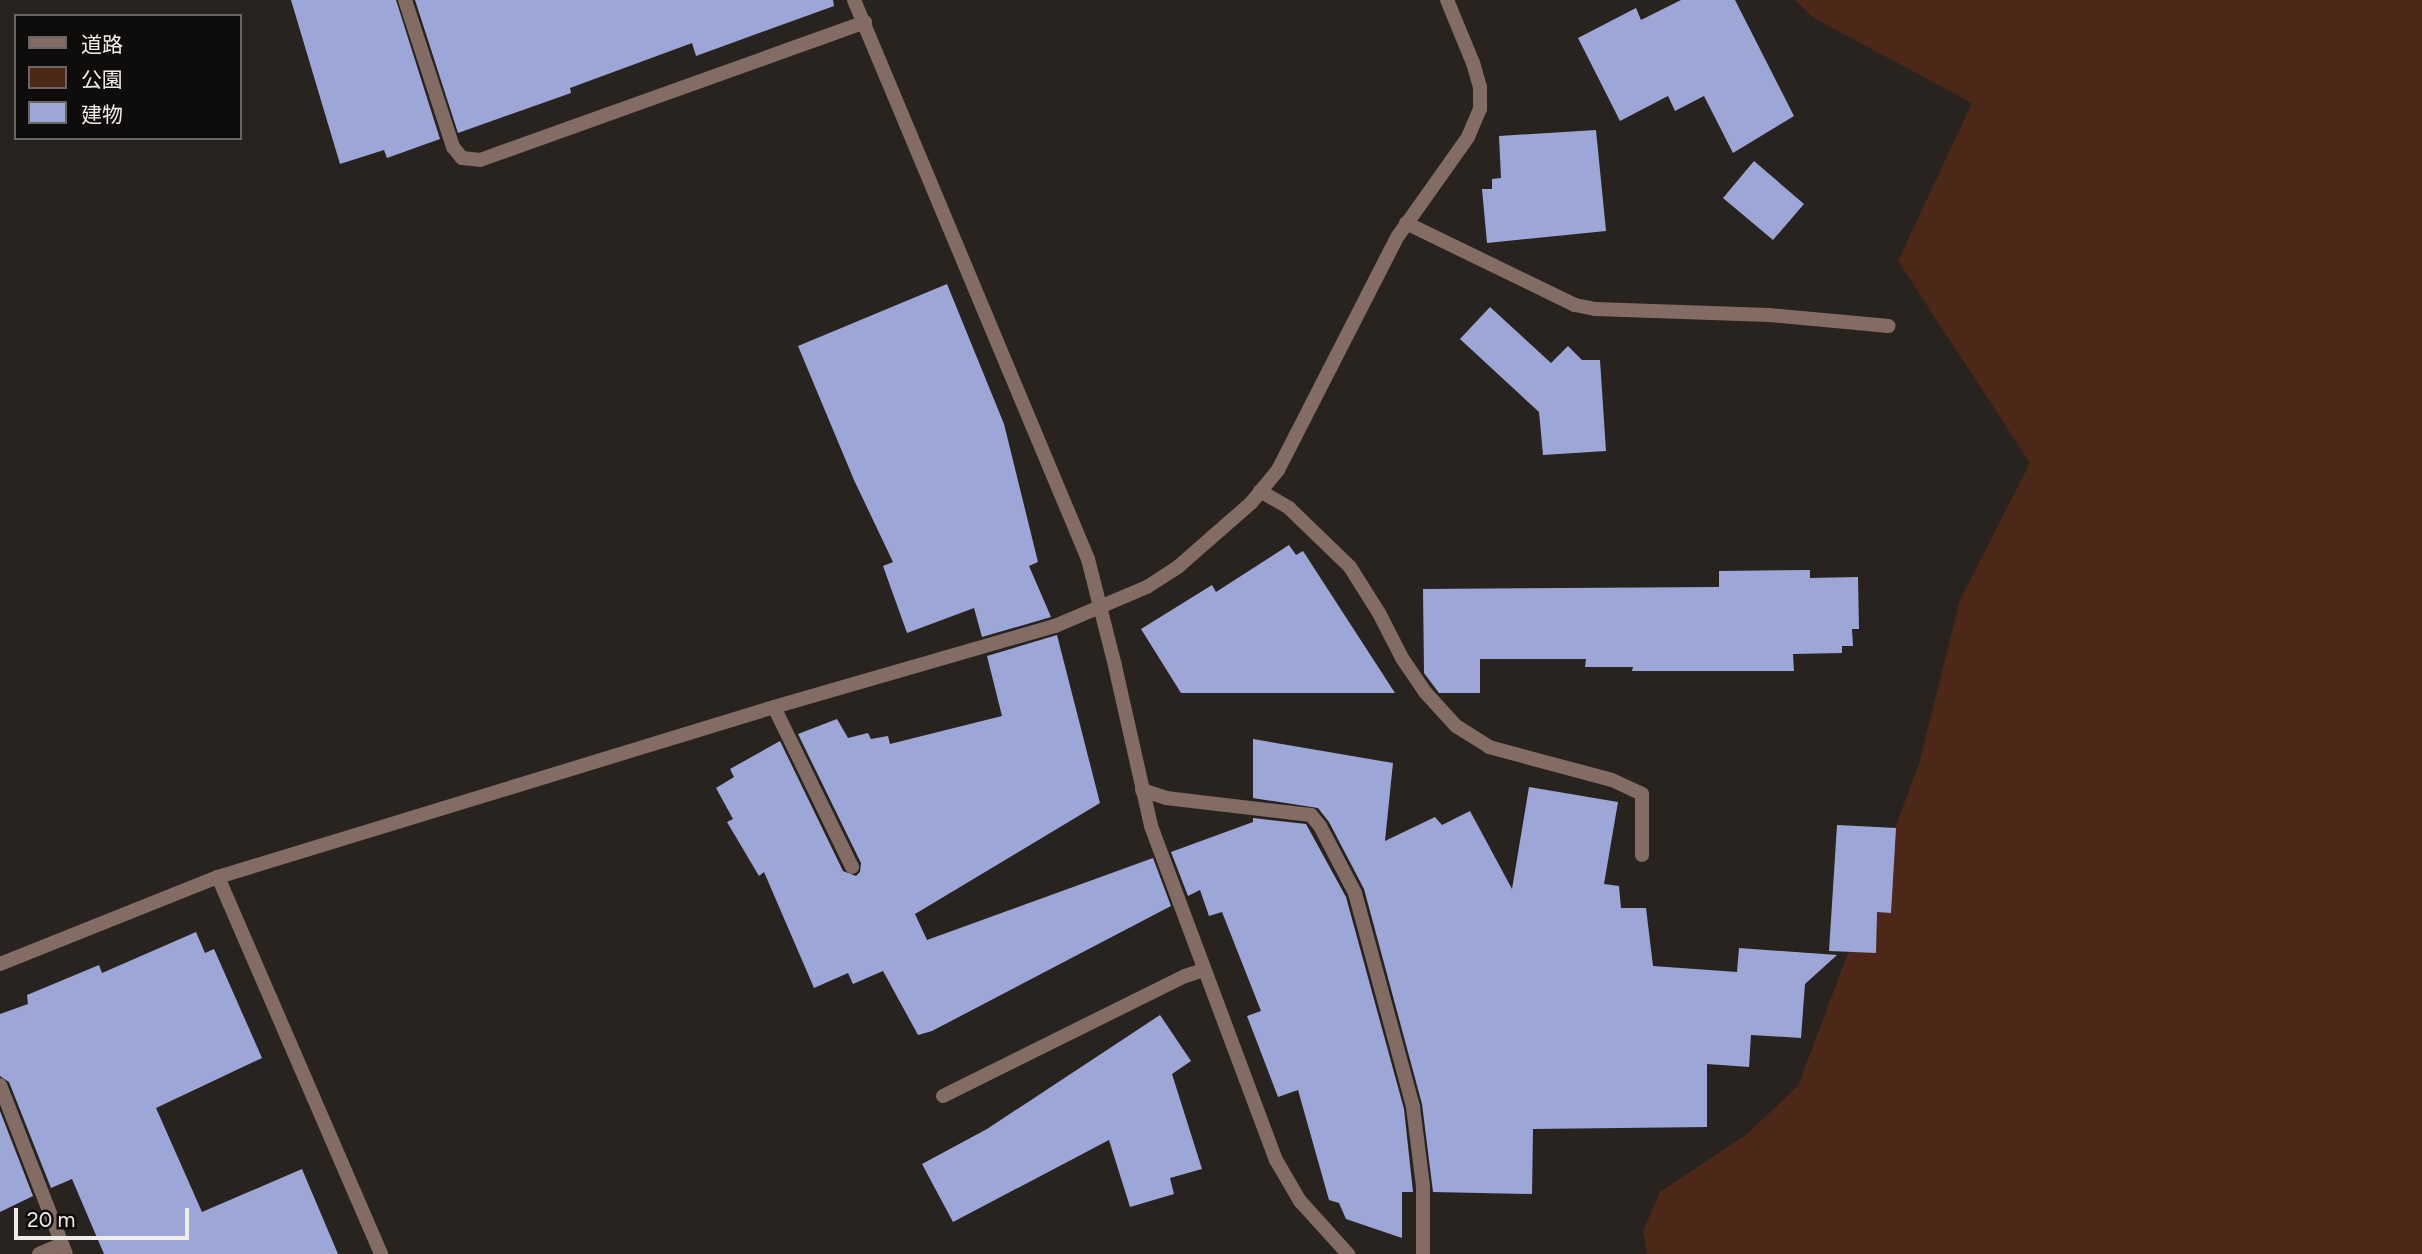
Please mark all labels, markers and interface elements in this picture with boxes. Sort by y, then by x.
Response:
legend [14,14,242,140]
text: 道路 [81,32,123,57]
text: 公園 [81,67,123,92]
text: 建物 [81,102,123,127]
scale bar [18,1194,192,1238]
text: 20 m [27,1207,75,1232]

